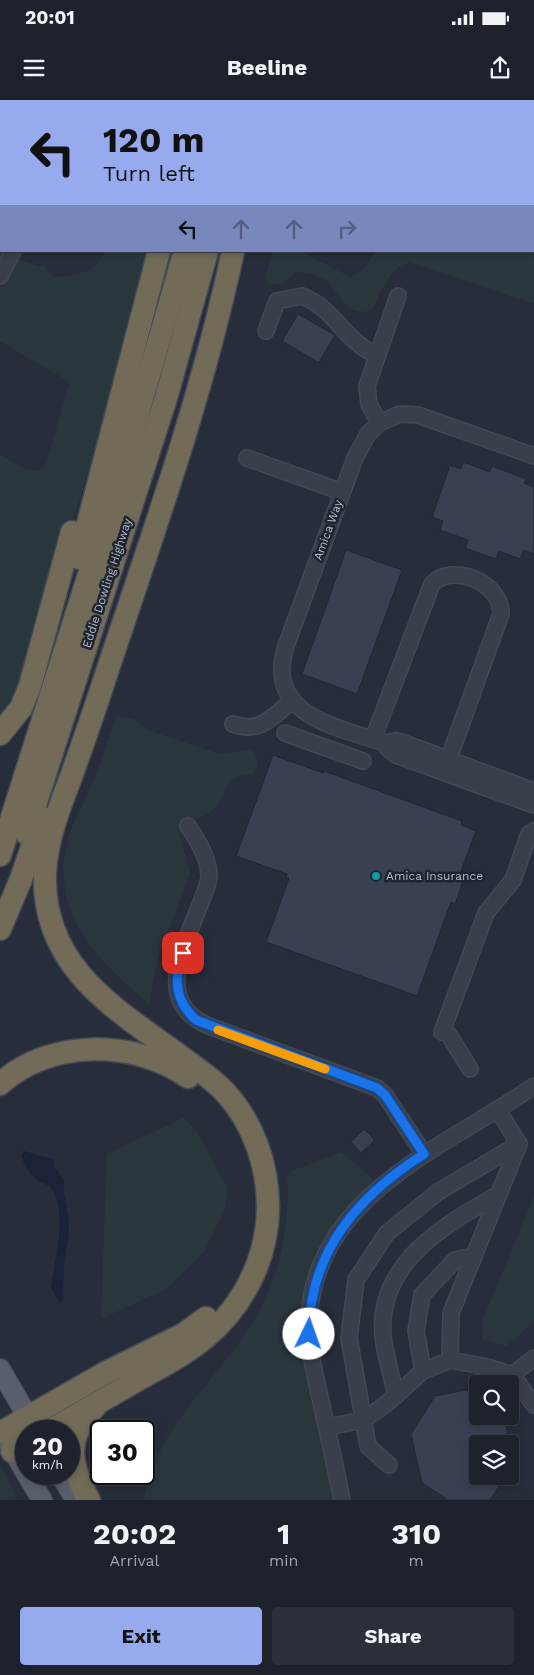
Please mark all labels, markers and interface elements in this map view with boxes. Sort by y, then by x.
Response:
text: 20:01 [25,6,75,29]
icon: menu [20,54,48,82]
icon: share [486,54,514,82]
text: Beeline [227,55,307,80]
text: 120 m [103,119,204,161]
icon: left [20,120,85,185]
text: Turn left [103,161,195,186]
icon: left [174,215,202,243]
icon: ahead [227,215,255,243]
icon: ahead [280,215,308,243]
icon: right [333,215,361,243]
street label: Amica Way [311,497,346,562]
street label: Eddie Dowling Highway [79,516,135,650]
place label: Amica Insurance [386,869,483,883]
marker: Amica Insurance [370,870,382,882]
pin [162,932,204,974]
icon: arrive [169,939,197,967]
position arrow [282,1307,334,1359]
map controls [469,1375,519,1485]
button: search [469,1375,519,1425]
speed limit sign: 30 [90,1420,155,1485]
text: 20 [32,1432,63,1461]
button: layers [469,1435,519,1485]
text: km/h [32,1458,63,1472]
text: 20:02 [93,1516,176,1551]
text: 1 [277,1516,290,1551]
text: 310 [391,1516,441,1551]
text: Arrival [110,1551,159,1570]
text: min [269,1551,298,1570]
text: m [409,1551,424,1570]
button: Exit [20,1607,262,1665]
button: Share [272,1607,514,1665]

